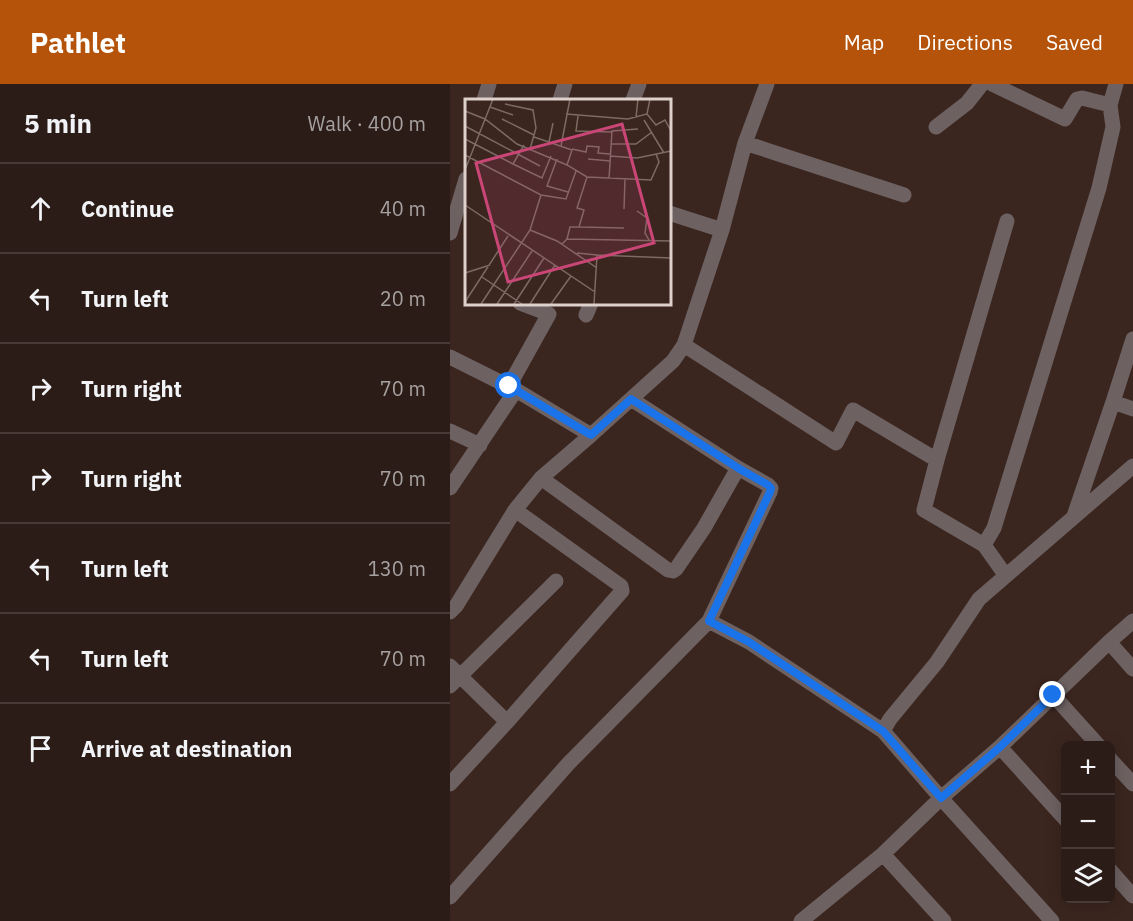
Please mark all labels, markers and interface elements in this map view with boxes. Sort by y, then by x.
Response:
text: Pathlet [30,24,126,61]
text: Map [844,28,884,56]
text: Directions [917,28,1013,56]
text: Saved [1046,28,1103,56]
inset map [465,99,670,304]
text: 5 min [24,106,92,140]
text: Walk · 400 m [308,110,426,137]
icon: ahead [24,192,57,225]
text: Continue [81,194,174,223]
text: 40 m [380,195,426,222]
icon: left [24,282,57,315]
text: Turn left [81,284,169,313]
text: 20 m [380,285,426,312]
icon: right [24,372,57,405]
route start [495,372,521,398]
text: Turn right [81,374,182,403]
text: 70 m [380,375,426,402]
icon: right [24,462,57,495]
text: Turn right [81,464,182,493]
text: 70 m [380,465,426,492]
icon: left [24,552,57,585]
text: Turn left [81,554,169,583]
text: 130 m [368,555,426,582]
icon: left [24,642,57,675]
text: Turn left [81,644,169,673]
text: 70 m [380,645,426,672]
route end [1039,681,1065,707]
icon: arrive [24,732,57,765]
text: Arrive at destination [81,734,292,763]
map controls [1061,741,1115,903]
button: + [1061,741,1115,795]
button: − [1061,795,1115,849]
button: layers [1061,849,1115,903]

